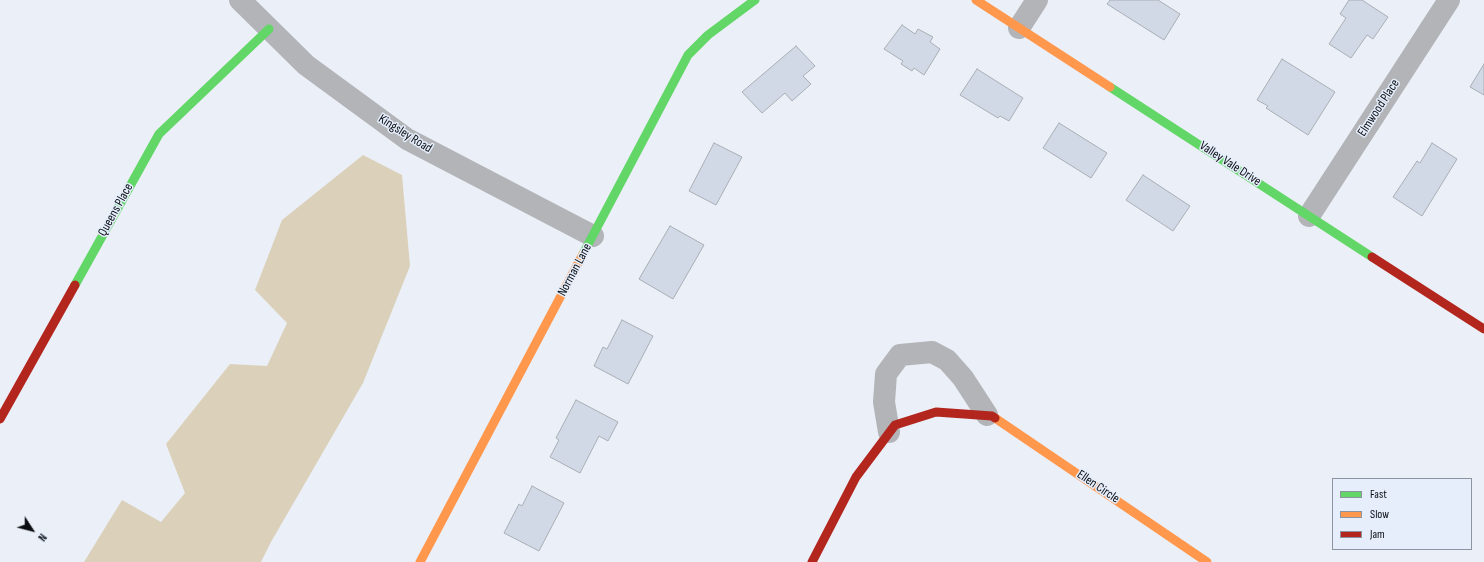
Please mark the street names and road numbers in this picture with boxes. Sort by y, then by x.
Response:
street label: Elmwood Place [1355,77,1403,139]
street label: Kingsley Road [375,111,435,157]
street label: Valley Vale Drive [1196,138,1264,190]
street label: Queens Place [95,181,137,239]
street label: Norman Lane [555,241,595,299]
street label: Ellen Circle [1074,467,1122,507]

